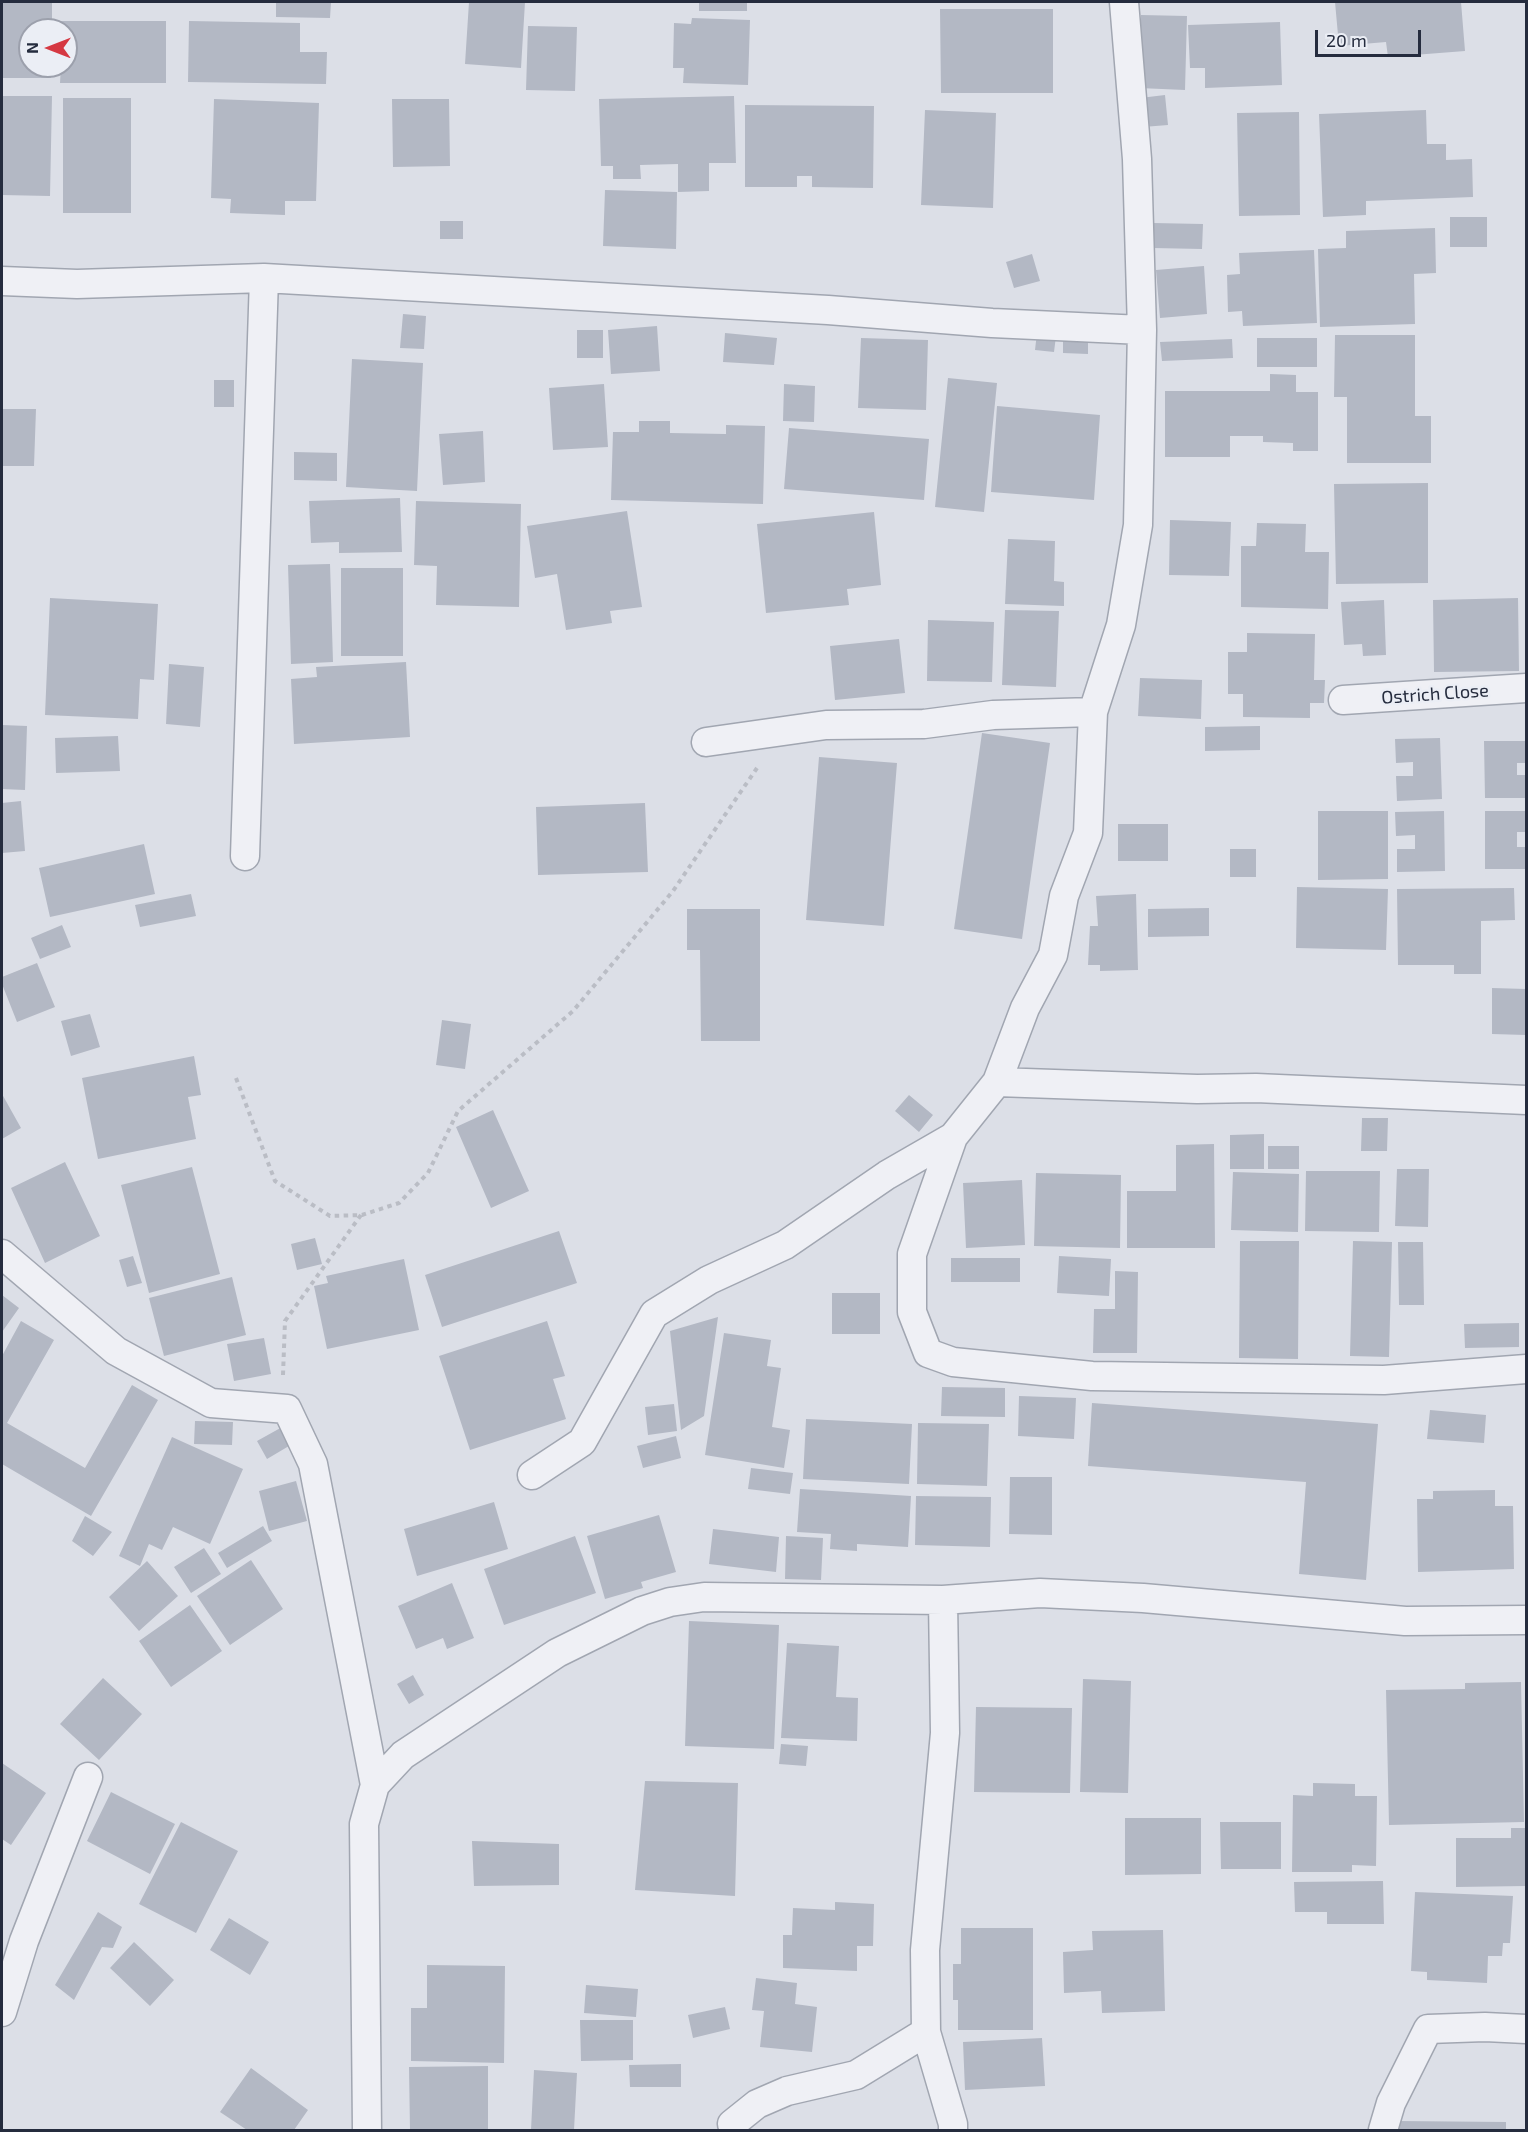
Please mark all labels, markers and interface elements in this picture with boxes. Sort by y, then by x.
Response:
north arrow [18,18,78,78]
scale bar [1318,18,1424,56]
text: 20 m [1326,29,1367,51]
text: N [22,42,41,54]
street label: Ostrich Close [1381,679,1489,709]

